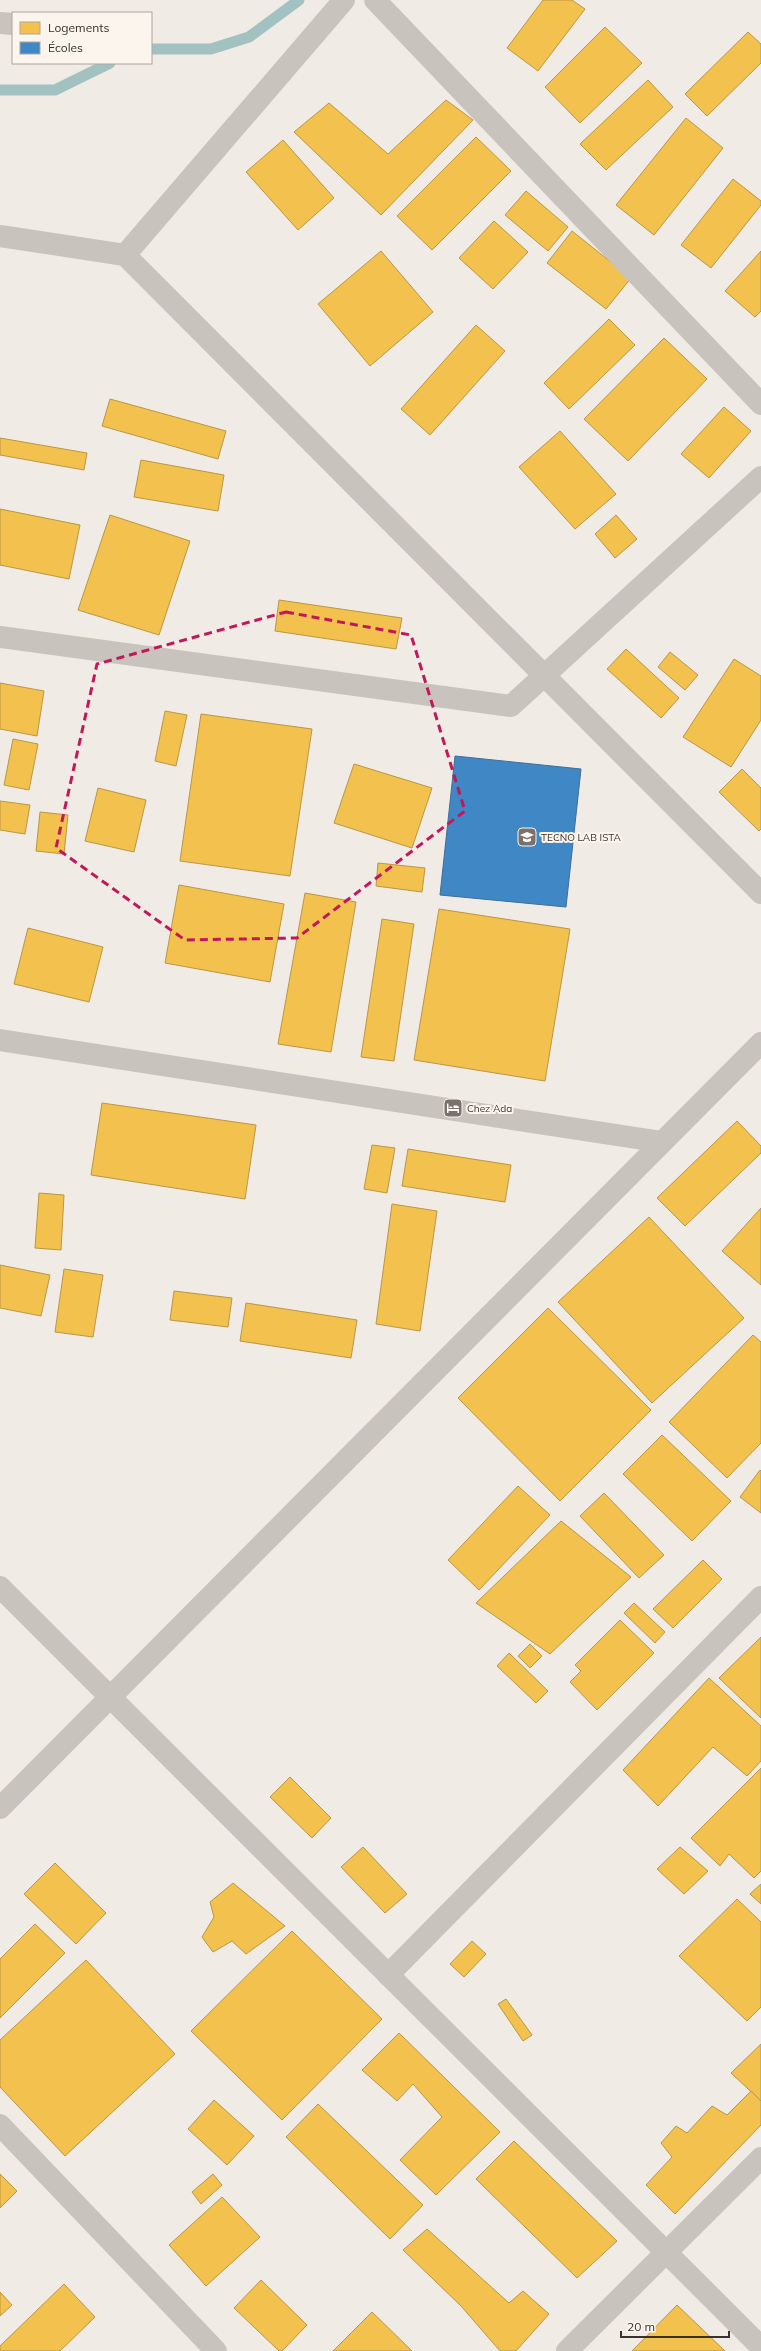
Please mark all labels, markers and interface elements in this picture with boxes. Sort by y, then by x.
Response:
legend [12,12,152,64]
text: Logements [48,20,109,35]
text: Écoles [48,40,83,55]
school or university icon: TECNO LAB ISTA [516,826,538,848]
place label: TECNO LAB ISTA [541,831,621,844]
hotel icon: Chez Ada [442,1097,464,1119]
place label: Chez Ada [467,1102,512,1115]
scale bar [621,2313,729,2339]
text: 20 m [627,2319,655,2334]

